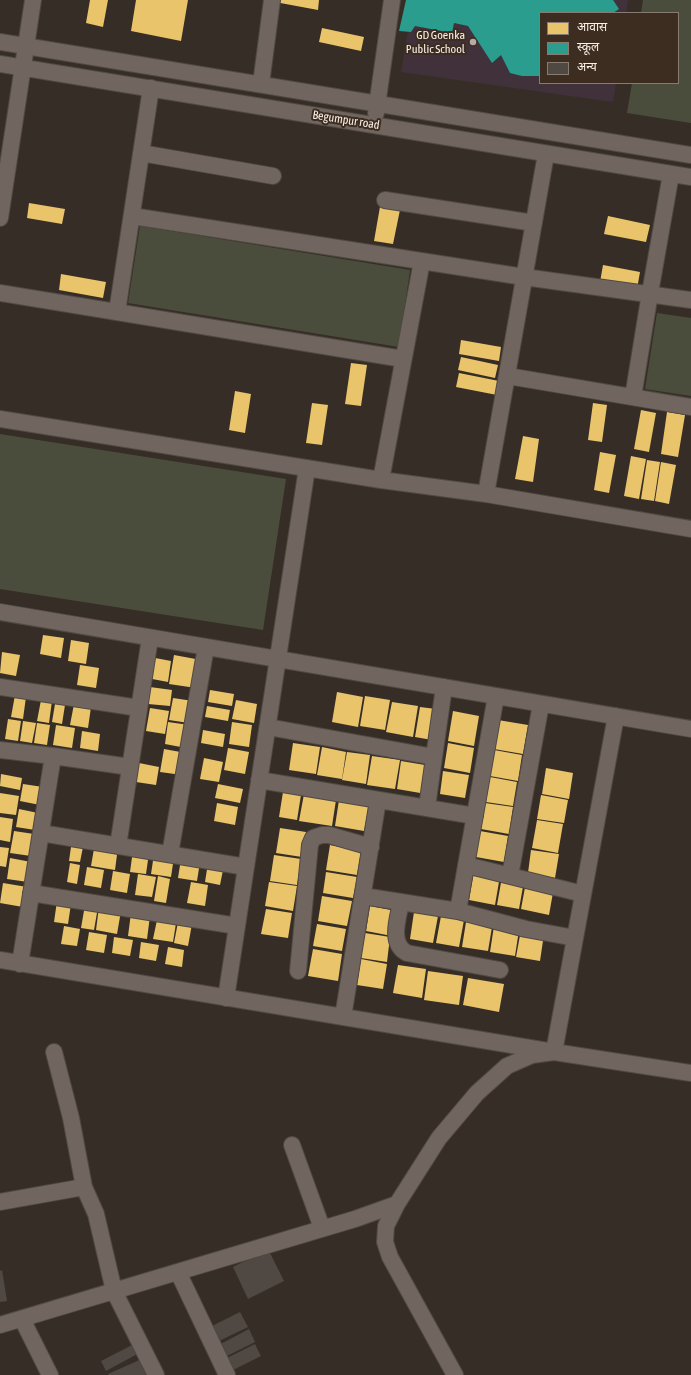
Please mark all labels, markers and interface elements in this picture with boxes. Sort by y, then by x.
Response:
legend [539,12,679,84]
text: आवास [577,20,607,34]
place label: GD Goenka Public School [406,28,465,56]
marker: GD Goenka Public School [468,37,478,47]
text: स्कूल [577,40,599,54]
text: अन्य [577,60,597,74]
street label: Begumpur road [311,108,381,132]

